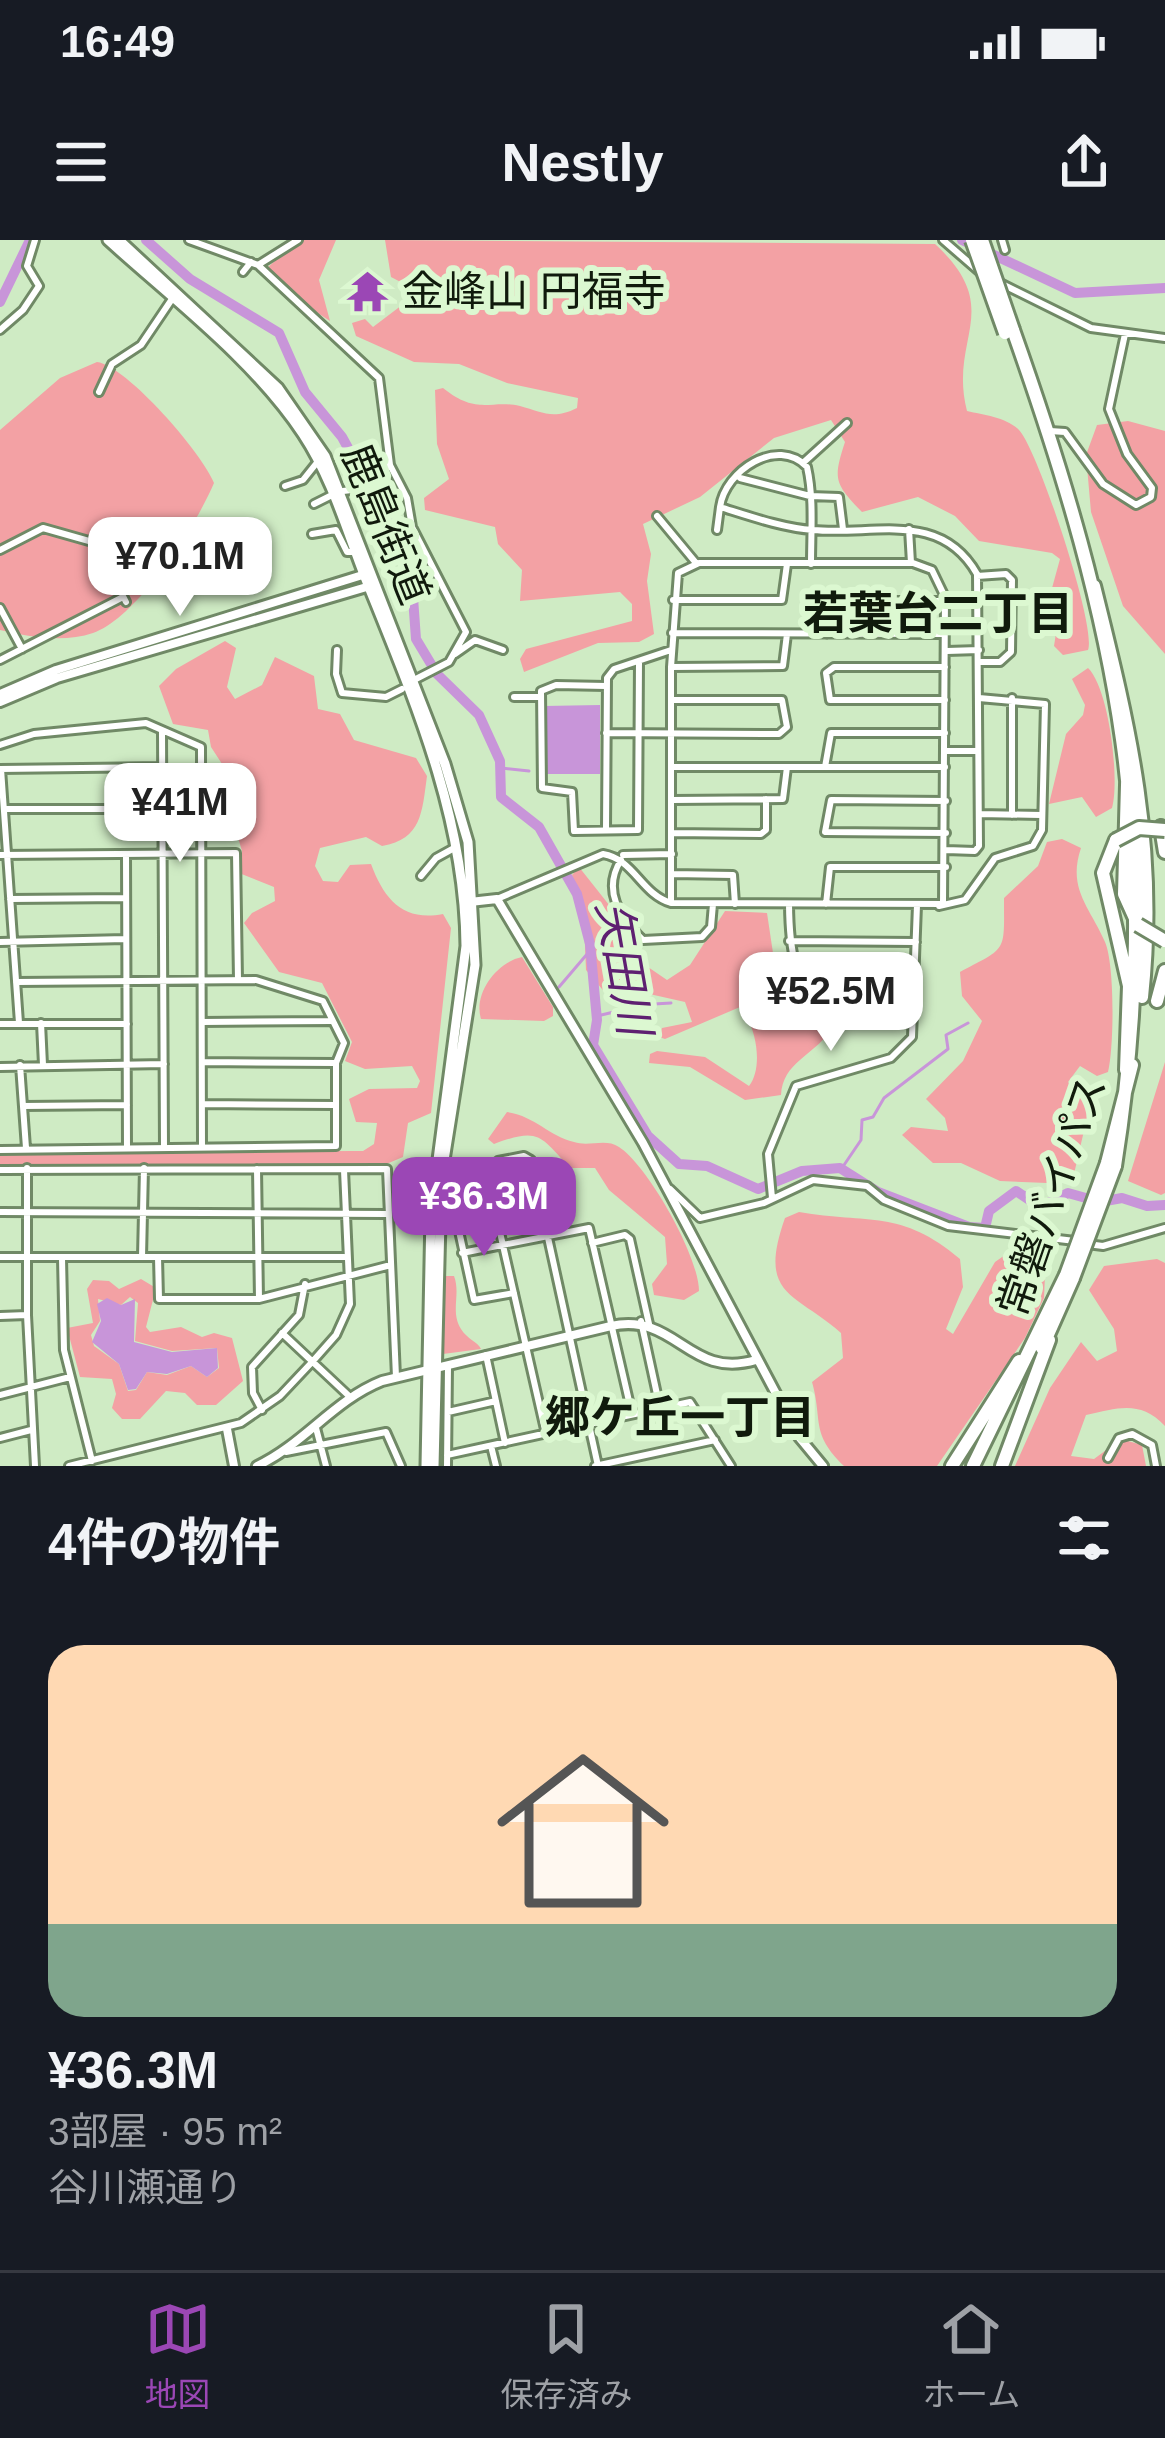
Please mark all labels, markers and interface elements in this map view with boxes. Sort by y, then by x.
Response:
text: 16:49 [60,16,175,67]
icon: menu [48,129,114,195]
icon: share [1051,129,1117,195]
text: Nestly [501,132,664,192]
temple icon: 金峰山 円福寺 [345,268,391,314]
place label: 金峰山 円福寺 [402,268,666,315]
street label: 鹿島街道 [333,437,439,611]
pin: ¥70.1M [82,517,278,619]
text: ¥70.1M [115,534,245,577]
district label: 若葉台二丁目 [803,588,1073,639]
pin: ¥41M [109,763,251,865]
text: ¥41M [131,780,229,823]
water label: 矢田川 [587,897,662,1043]
pin: ¥52.5M [733,952,929,1054]
text: ¥52.5M [766,969,896,1012]
street label: 常磐バイパス [989,1070,1115,1322]
pin: ¥36.3M [386,1157,582,1259]
text: ¥36.3M [419,1174,549,1217]
district label: 郷ケ丘一丁目 [545,1392,815,1443]
icon: filters [1051,1505,1117,1571]
text: 4件の物件 [48,1514,280,1571]
icon: home [475,1723,691,1939]
text: ¥36.3M [48,2042,218,2099]
text: 3部屋 · 95 m² [48,2110,282,2153]
text: 谷川瀬通り [48,2166,243,2209]
tab: 地図 [145,2296,211,2416]
tab: 保存済み [500,2296,632,2416]
tab: ホーム [922,2296,1020,2416]

